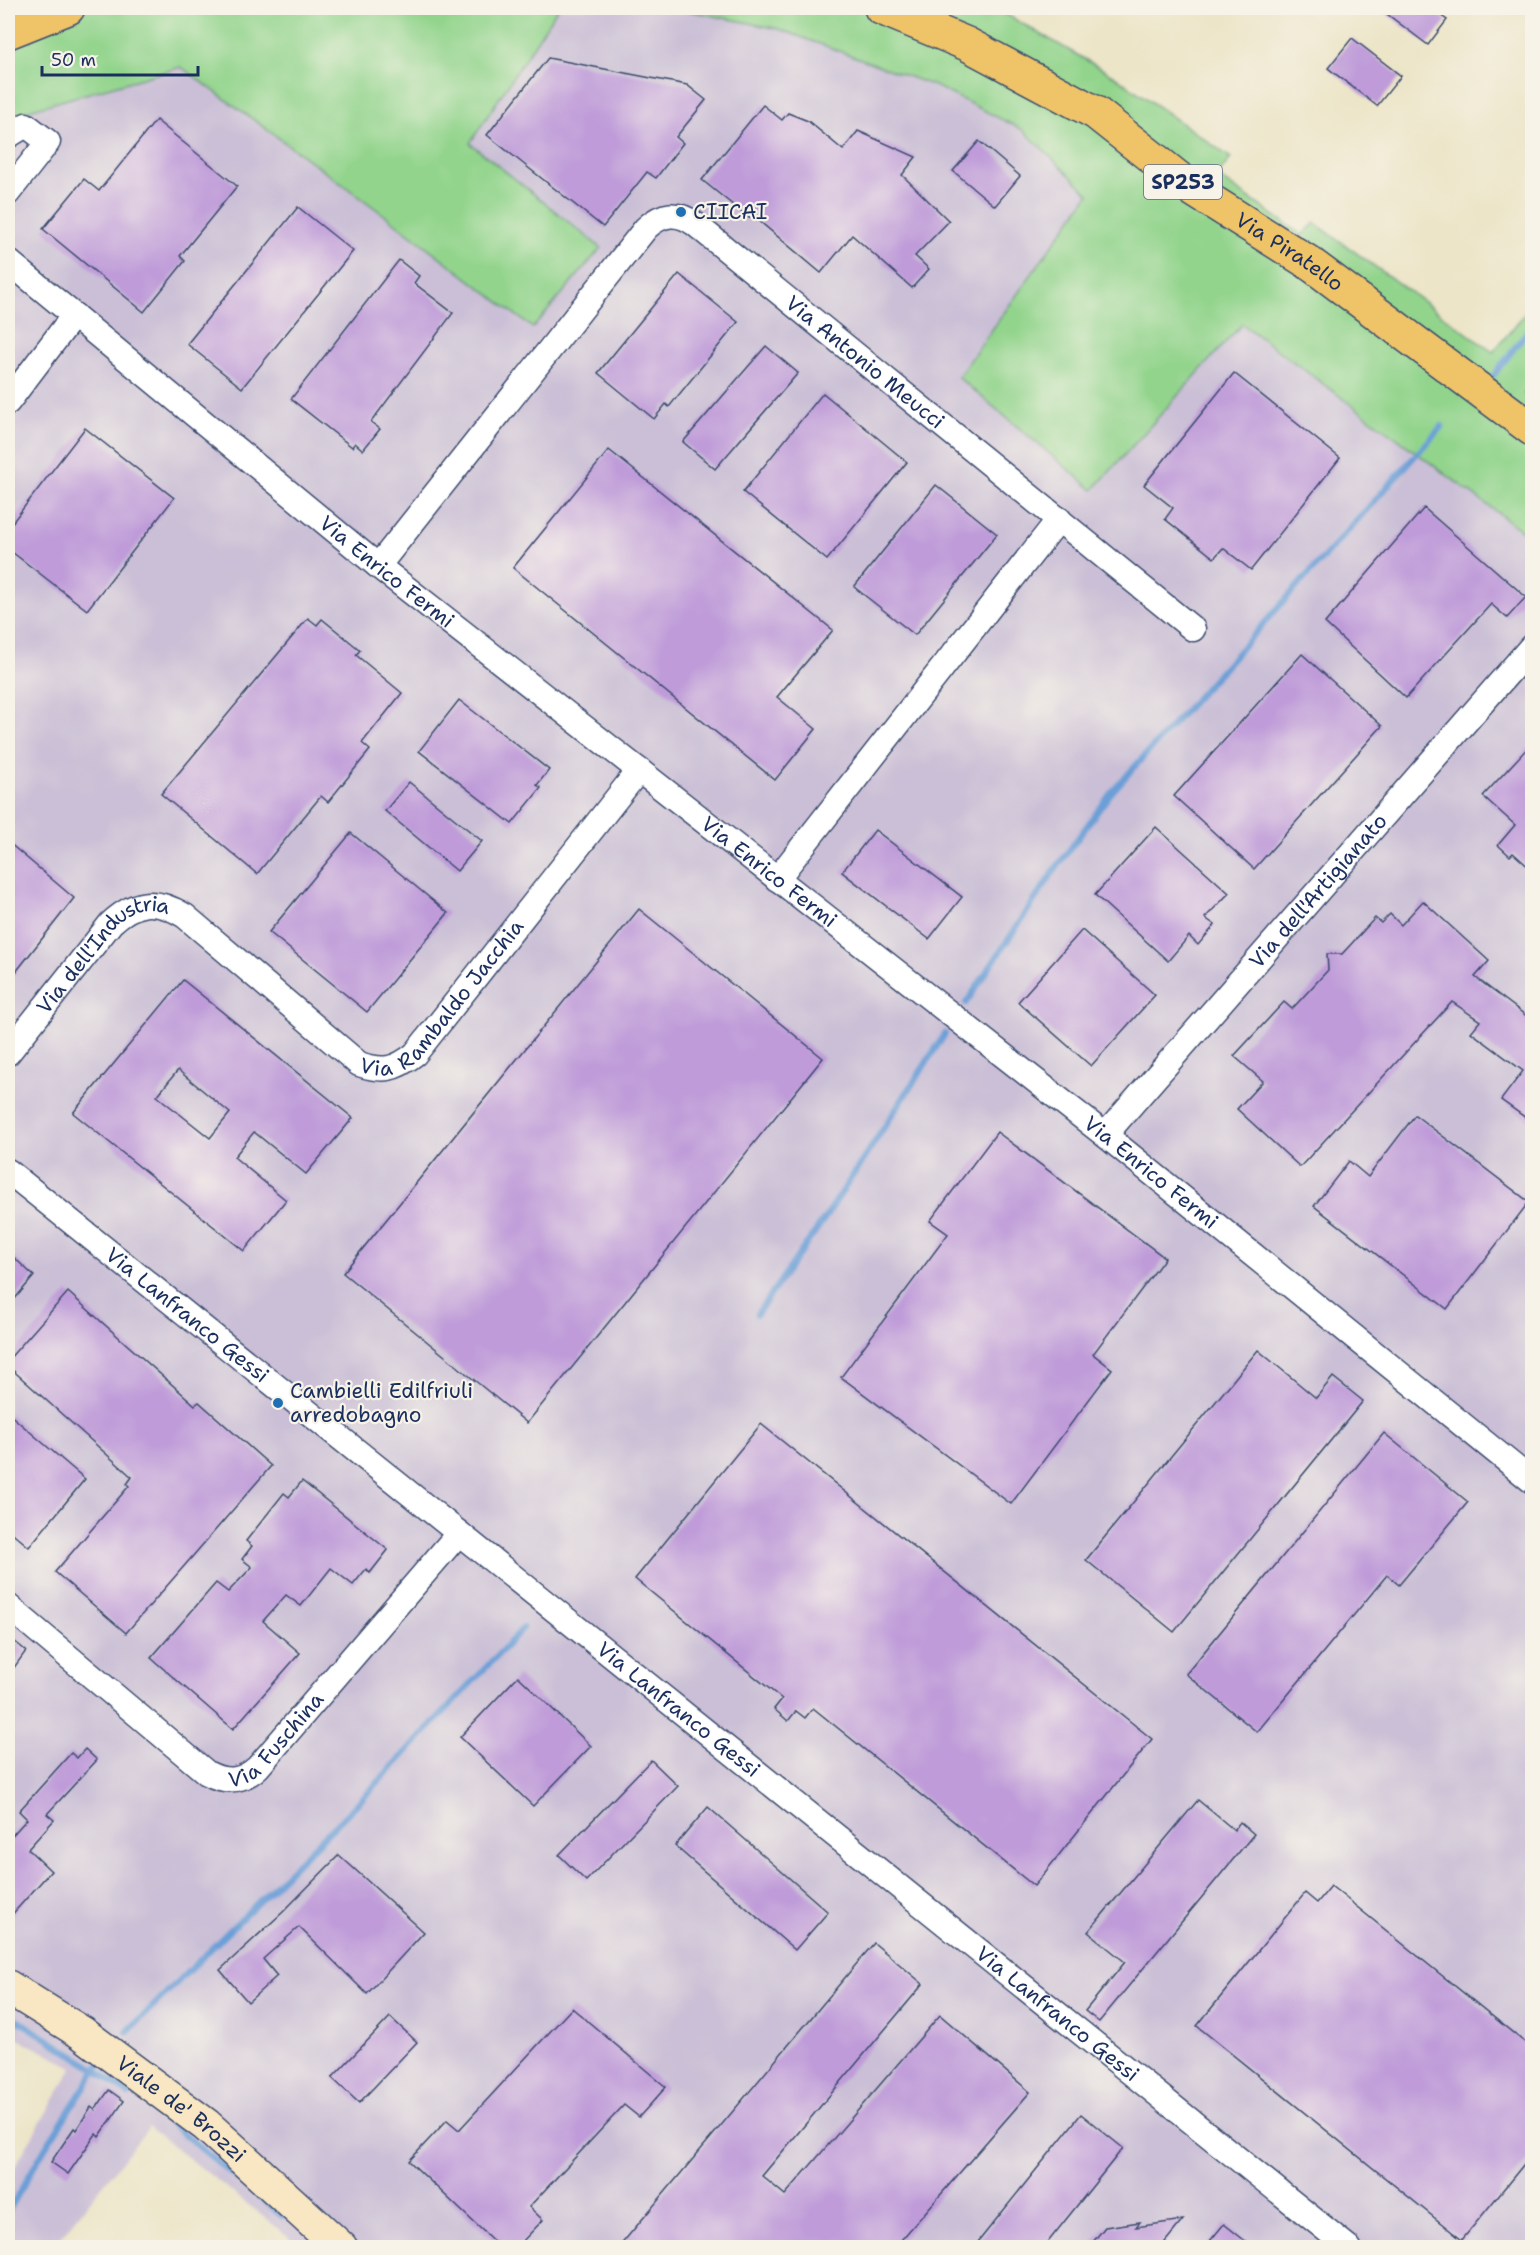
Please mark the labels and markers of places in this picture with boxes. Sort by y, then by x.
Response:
place label: CIICAI [693,198,767,226]
marker: CIICAI [674,205,688,219]
place label: Cambielli Edilfriuli arredobagno [290,1377,473,1429]
marker: Cambielli Edilfriuli arredobagno [271,1396,285,1410]

